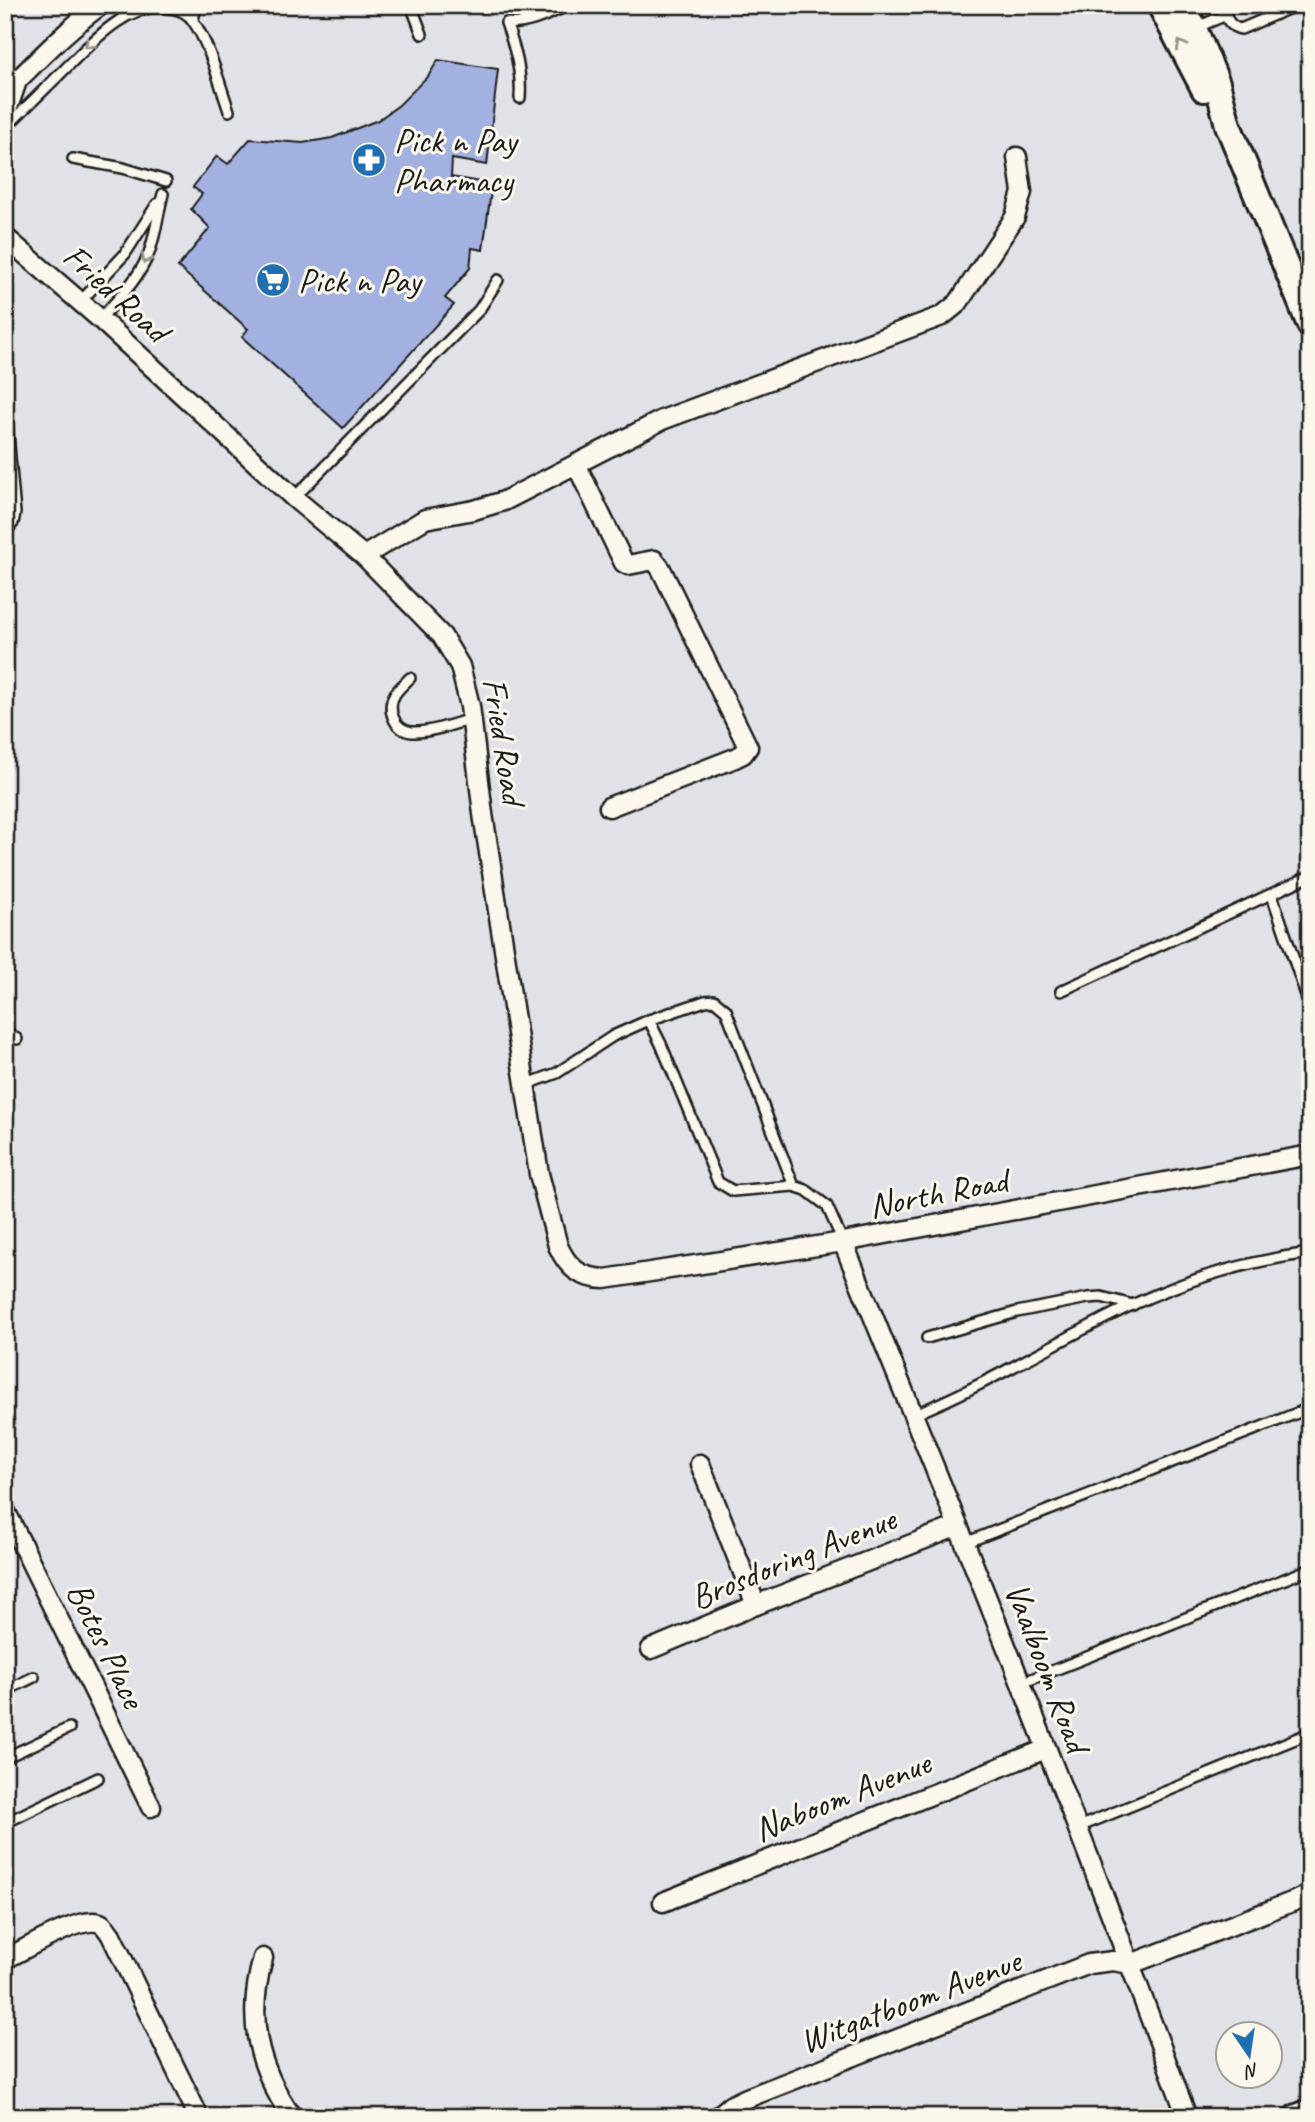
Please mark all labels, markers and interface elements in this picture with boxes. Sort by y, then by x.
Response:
one-way arrow [85,36,98,48]
one-way arrow [1175,40,1189,52]
place label: Pick n Pay Pharmacy [394,118,519,203]
pharmacy icon: Pick n Pay Pharmacy [350,141,388,179]
street label: Fried Road [54,234,182,356]
one-way arrow [140,252,154,264]
place label: Pick n Pay [298,258,423,303]
supermarket icon: Pick n Pay [254,261,292,299]
street label: Fried Road [472,675,537,813]
street label: North Road [865,1157,1016,1228]
street label: Brosdoring Avenue [684,1495,905,1620]
street label: Botes Place [56,1575,157,1718]
street label: Vaalboom Road [994,1576,1102,1763]
street label: Naboom Avenue [747,1739,939,1852]
street label: Witgatboom Avenue [793,1937,1029,2064]
north arrow [1214,2021,1284,2090]
text: N [1241,2058,1261,2084]

